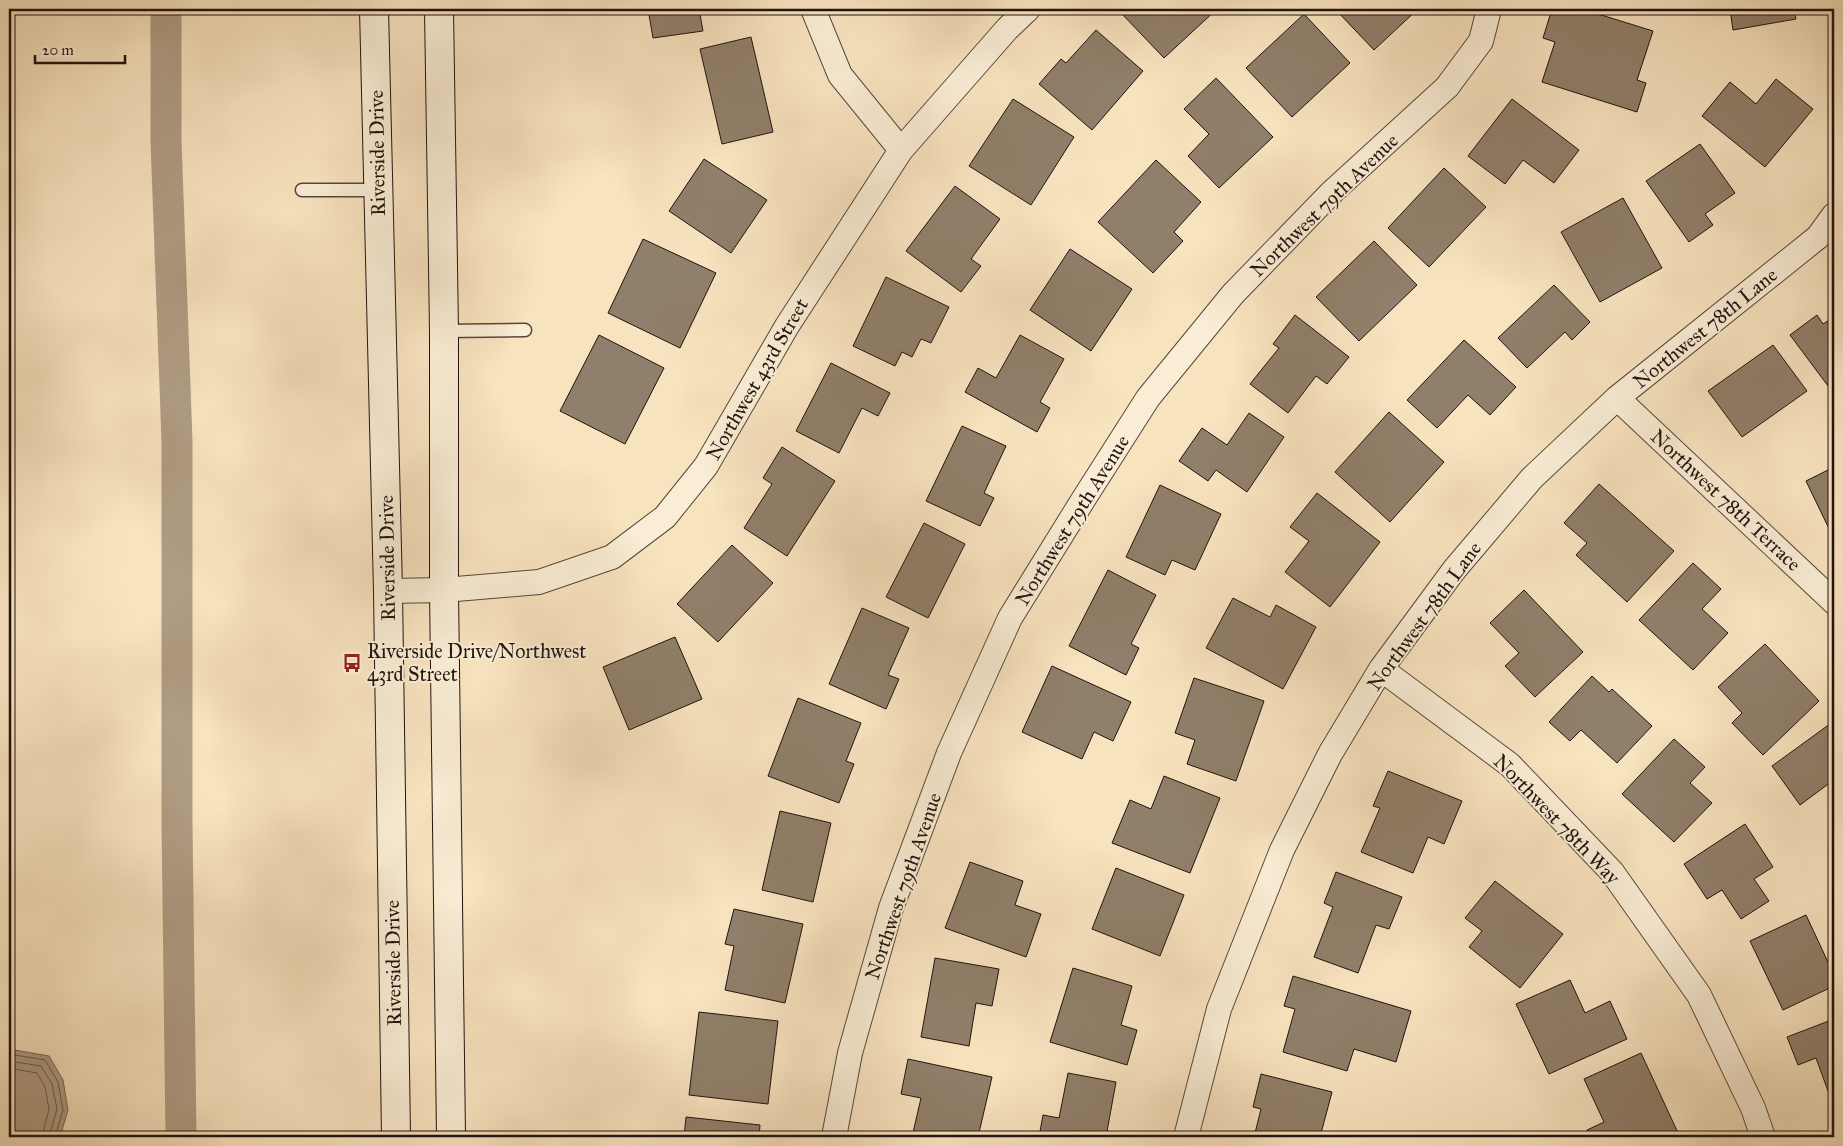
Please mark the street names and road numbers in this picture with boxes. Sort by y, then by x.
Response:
street label: Riverside Drive [364,90,390,216]
street label: Northwest 79th Avenue [1245,128,1403,282]
street label: Northwest 78th Lane [1628,263,1782,393]
street label: Northwest 43rd Street [701,294,813,464]
street label: Northwest 78th Terrace [1646,424,1806,576]
street label: Northwest 79th Avenue [1010,430,1134,610]
street label: Riverside Drive [374,495,400,621]
street label: Northwest 78th Lane [1362,537,1486,695]
street label: Northwest 78th Way [1489,749,1626,890]
street label: Northwest 79th Avenue [860,789,946,983]
street label: Riverside Drive [380,900,406,1026]

